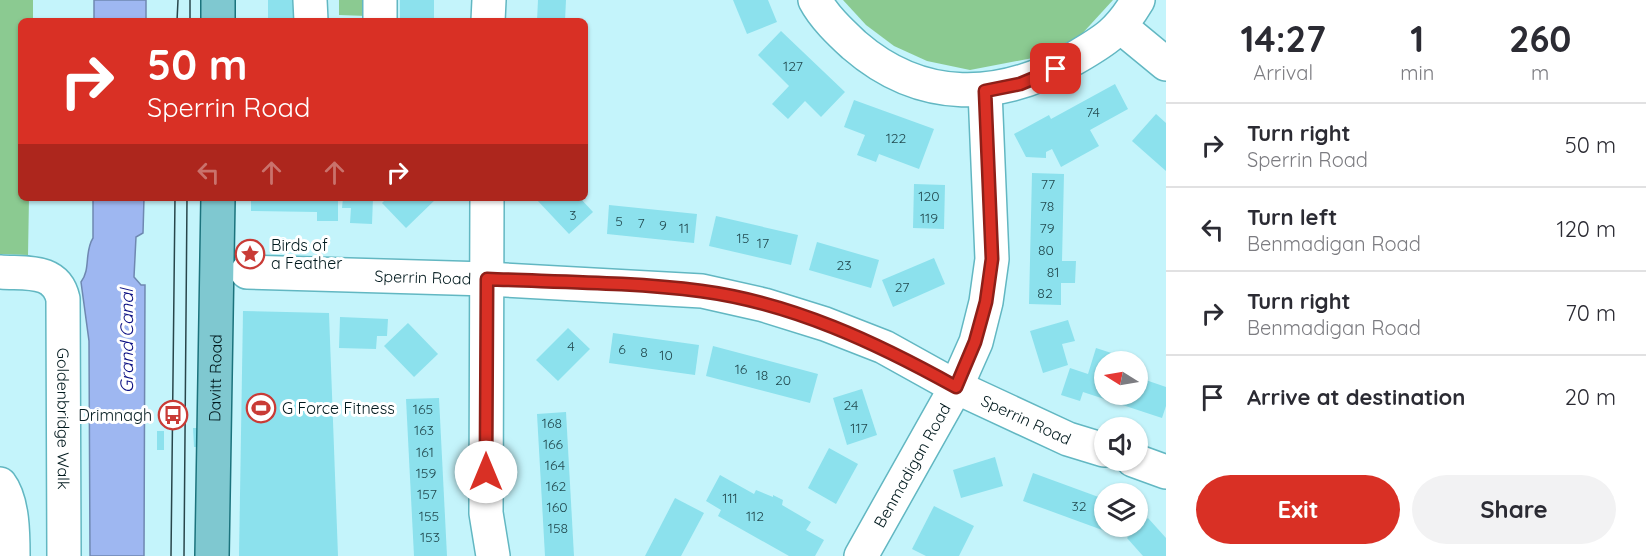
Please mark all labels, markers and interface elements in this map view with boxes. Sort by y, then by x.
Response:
text: 14:27 [1241,16,1326,61]
text: 1 [1410,16,1424,61]
text: 260 [1509,16,1571,61]
text: 50 m [147,38,247,91]
icon: right [48,42,126,120]
pin [1030,43,1081,94]
icon: arrive [1039,52,1072,85]
house number: 127 [783,57,803,75]
text: Arrival [1253,60,1313,85]
text: min [1400,60,1434,85]
text: m [1531,60,1549,85]
text: Sperrin Road [147,90,310,124]
house number: 74 [1086,103,1100,121]
text: Turn right [1247,119,1351,147]
house number: 122 [886,129,907,147]
icon: right [1196,129,1229,162]
text: 50 m [1565,131,1616,159]
text: Sperrin Road [1247,147,1368,172]
icon: left [192,156,225,189]
icon: ahead [255,156,288,189]
icon: ahead [318,156,351,189]
icon: right [381,156,414,189]
house number: 77 [1041,175,1055,193]
house number: 120 [918,187,940,205]
house number: 78 [1040,197,1054,215]
text: Turn left [1247,203,1337,231]
house number: 3 [569,206,577,224]
house number: 119 [920,209,938,227]
house number: 5 [615,212,623,230]
icon: left [1196,213,1229,246]
house number: 7 [637,214,645,232]
text: 120 m [1557,215,1616,243]
house number: 9 [659,216,667,234]
house number: 11 [679,219,689,237]
house number: 79 [1040,219,1055,237]
house number: 15 [737,229,749,247]
text: Benmadigan Road [1247,231,1421,256]
house number: 17 [757,234,769,252]
place label: Birds of a Feather [271,235,342,273]
place icon: Birds of a Feather [234,238,266,270]
house number: 80 [1038,241,1054,259]
house number: 23 [836,256,852,274]
house number: 81 [1047,263,1059,281]
street label: Sperrin Road [374,266,472,289]
house number: 27 [895,278,909,296]
house number: 82 [1037,284,1053,302]
water label: Grand Canal [115,287,138,393]
text: Turn right [1247,287,1351,315]
icon: right [1196,297,1229,330]
text: 70 m [1566,299,1616,327]
text: Benmadigan Road [1247,315,1421,340]
street label: Davitt Road [204,334,226,422]
house number: 4 [567,337,575,355]
house number: 6 [618,340,626,358]
house number: 8 [640,343,648,361]
house number: 10 [659,346,673,364]
street label: Goldenbridge Walk [53,348,74,489]
north arrow [1094,351,1148,405]
map controls [1094,351,1148,537]
house number: 16 [735,360,748,378]
house number: 18 [756,366,768,384]
house number: 20 [775,371,791,389]
icon: arrive [1196,381,1229,414]
text: Arrive at destination [1247,383,1465,411]
text: 20 m [1565,383,1616,411]
street label: Sperrin Road [978,390,1074,449]
sports icon: G Force Fitness [245,392,277,424]
house number: 24 [844,396,858,414]
place label: G Force Fitness [282,398,395,418]
bus stop icon: Drimnagh [157,399,189,431]
house number: 165 [413,400,433,418]
street label: Benmadigan Road [869,400,955,531]
place label: Drimnagh [78,405,152,425]
house number: 168 [542,414,562,432]
button: sound [1094,417,1148,471]
house number: 117 [850,419,868,437]
house number: 163 [414,421,434,439]
house number: 166 [543,435,564,453]
position arrow [454,440,518,504]
house number: 161 [416,443,434,461]
house number: 164 [545,456,565,474]
house number: 159 [416,464,436,482]
button: Exit [1196,475,1400,544]
button: Share [1412,475,1616,544]
house number: 162 [546,477,566,495]
button: layers [1094,483,1148,537]
house number: 157 [417,485,437,503]
house number: 111 [722,489,738,507]
house number: 32 [1071,497,1087,515]
house number: 160 [546,498,568,516]
house number: 155 [419,507,439,525]
house number: 112 [746,507,764,525]
house number: 158 [548,519,568,537]
house number: 153 [420,528,440,546]

